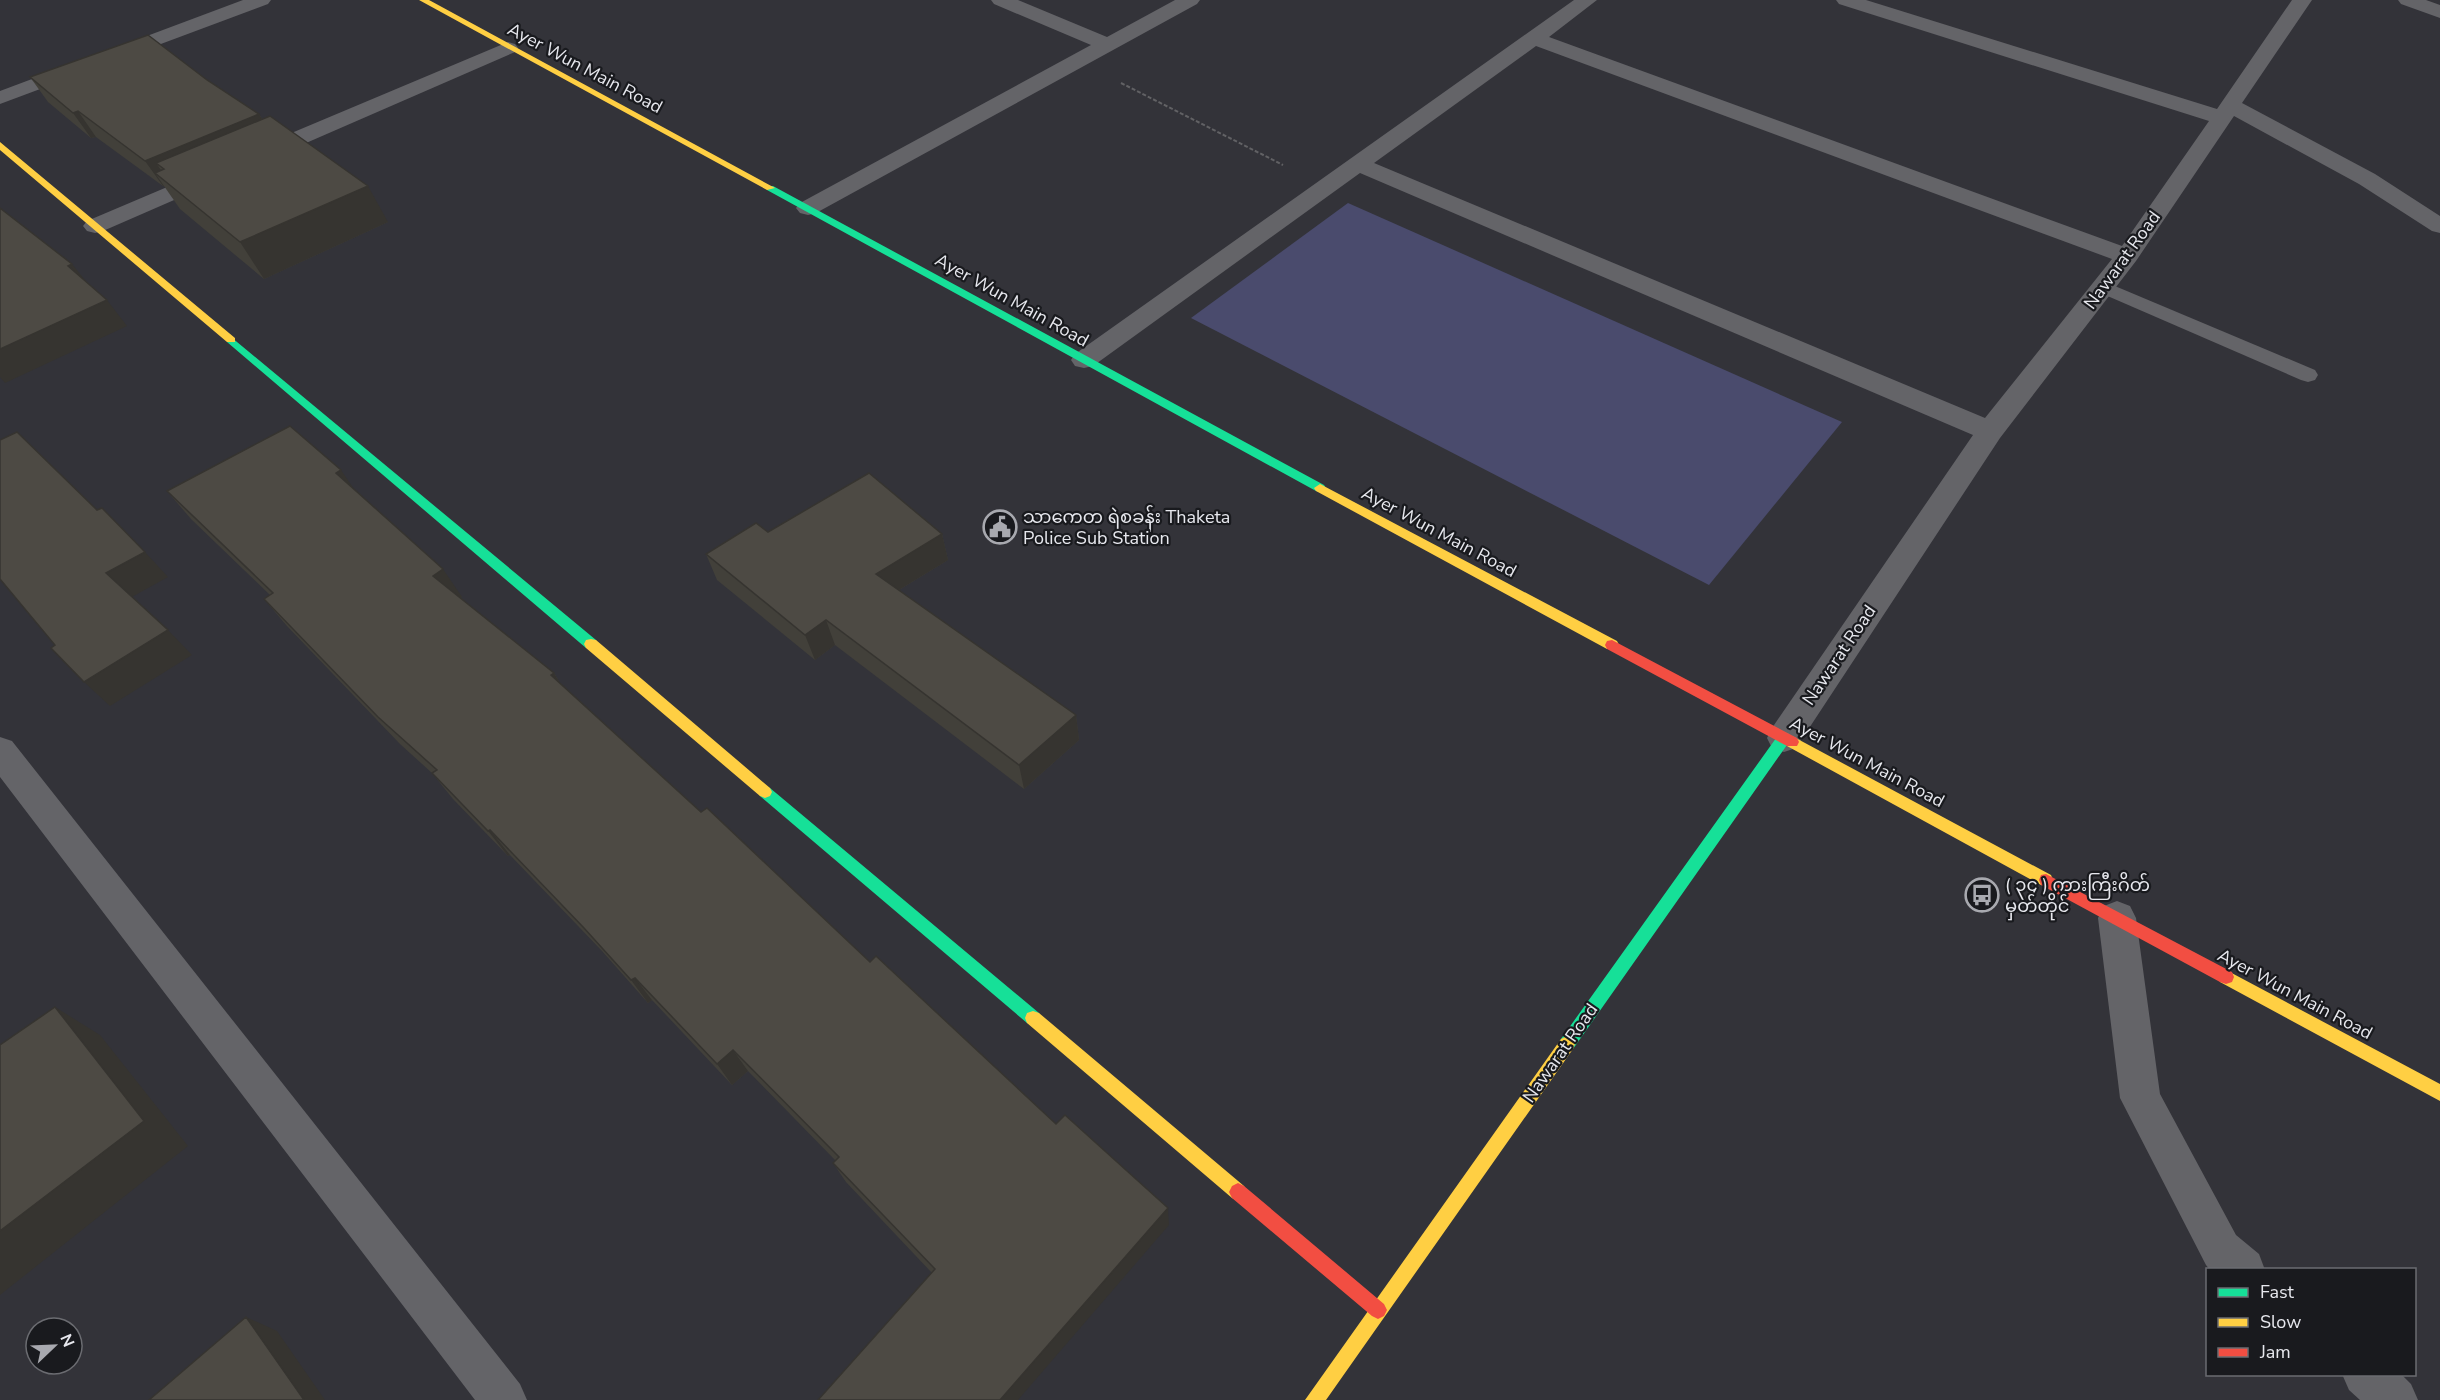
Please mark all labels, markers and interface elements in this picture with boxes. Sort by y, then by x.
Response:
street label: Ayer Wun Main Road [503,17,667,119]
street label: Nawarat Road [2078,206,2166,314]
street label: Ayer Wun Main Road [931,248,1093,352]
street label: Ayer Wun Main Road [1357,481,1521,583]
place label: သာကေတ ရဲစခန်း Thaketa Police Sub Station [1023,504,1230,550]
public building icon: သာကေတ ရဲစခန်း Thaketa Police Sub Station [982,509,1018,545]
street label: Nawarat Road [1797,600,1881,710]
street label: Ayer Wun Main Road [1785,711,1949,813]
place label: ( ၃၄ ) ကားကြီးဂိတ် မှတ်တိုင် [2005,871,2150,921]
bus stop icon: ( ၃၄ ) ကားကြီးဂိတ် မှတ်တိုင် [1964,877,2000,913]
street label: Ayer Wun Main Road [2213,943,2377,1045]
street label: Nawarat Road [1517,999,1603,1107]
legend [2206,1268,2416,1376]
text: Fast [2260,1280,2295,1304]
text: Slow [2260,1310,2301,1334]
north arrow [24,1316,84,1376]
text: N [54,1331,79,1350]
text: Jam [2259,1340,2291,1364]

